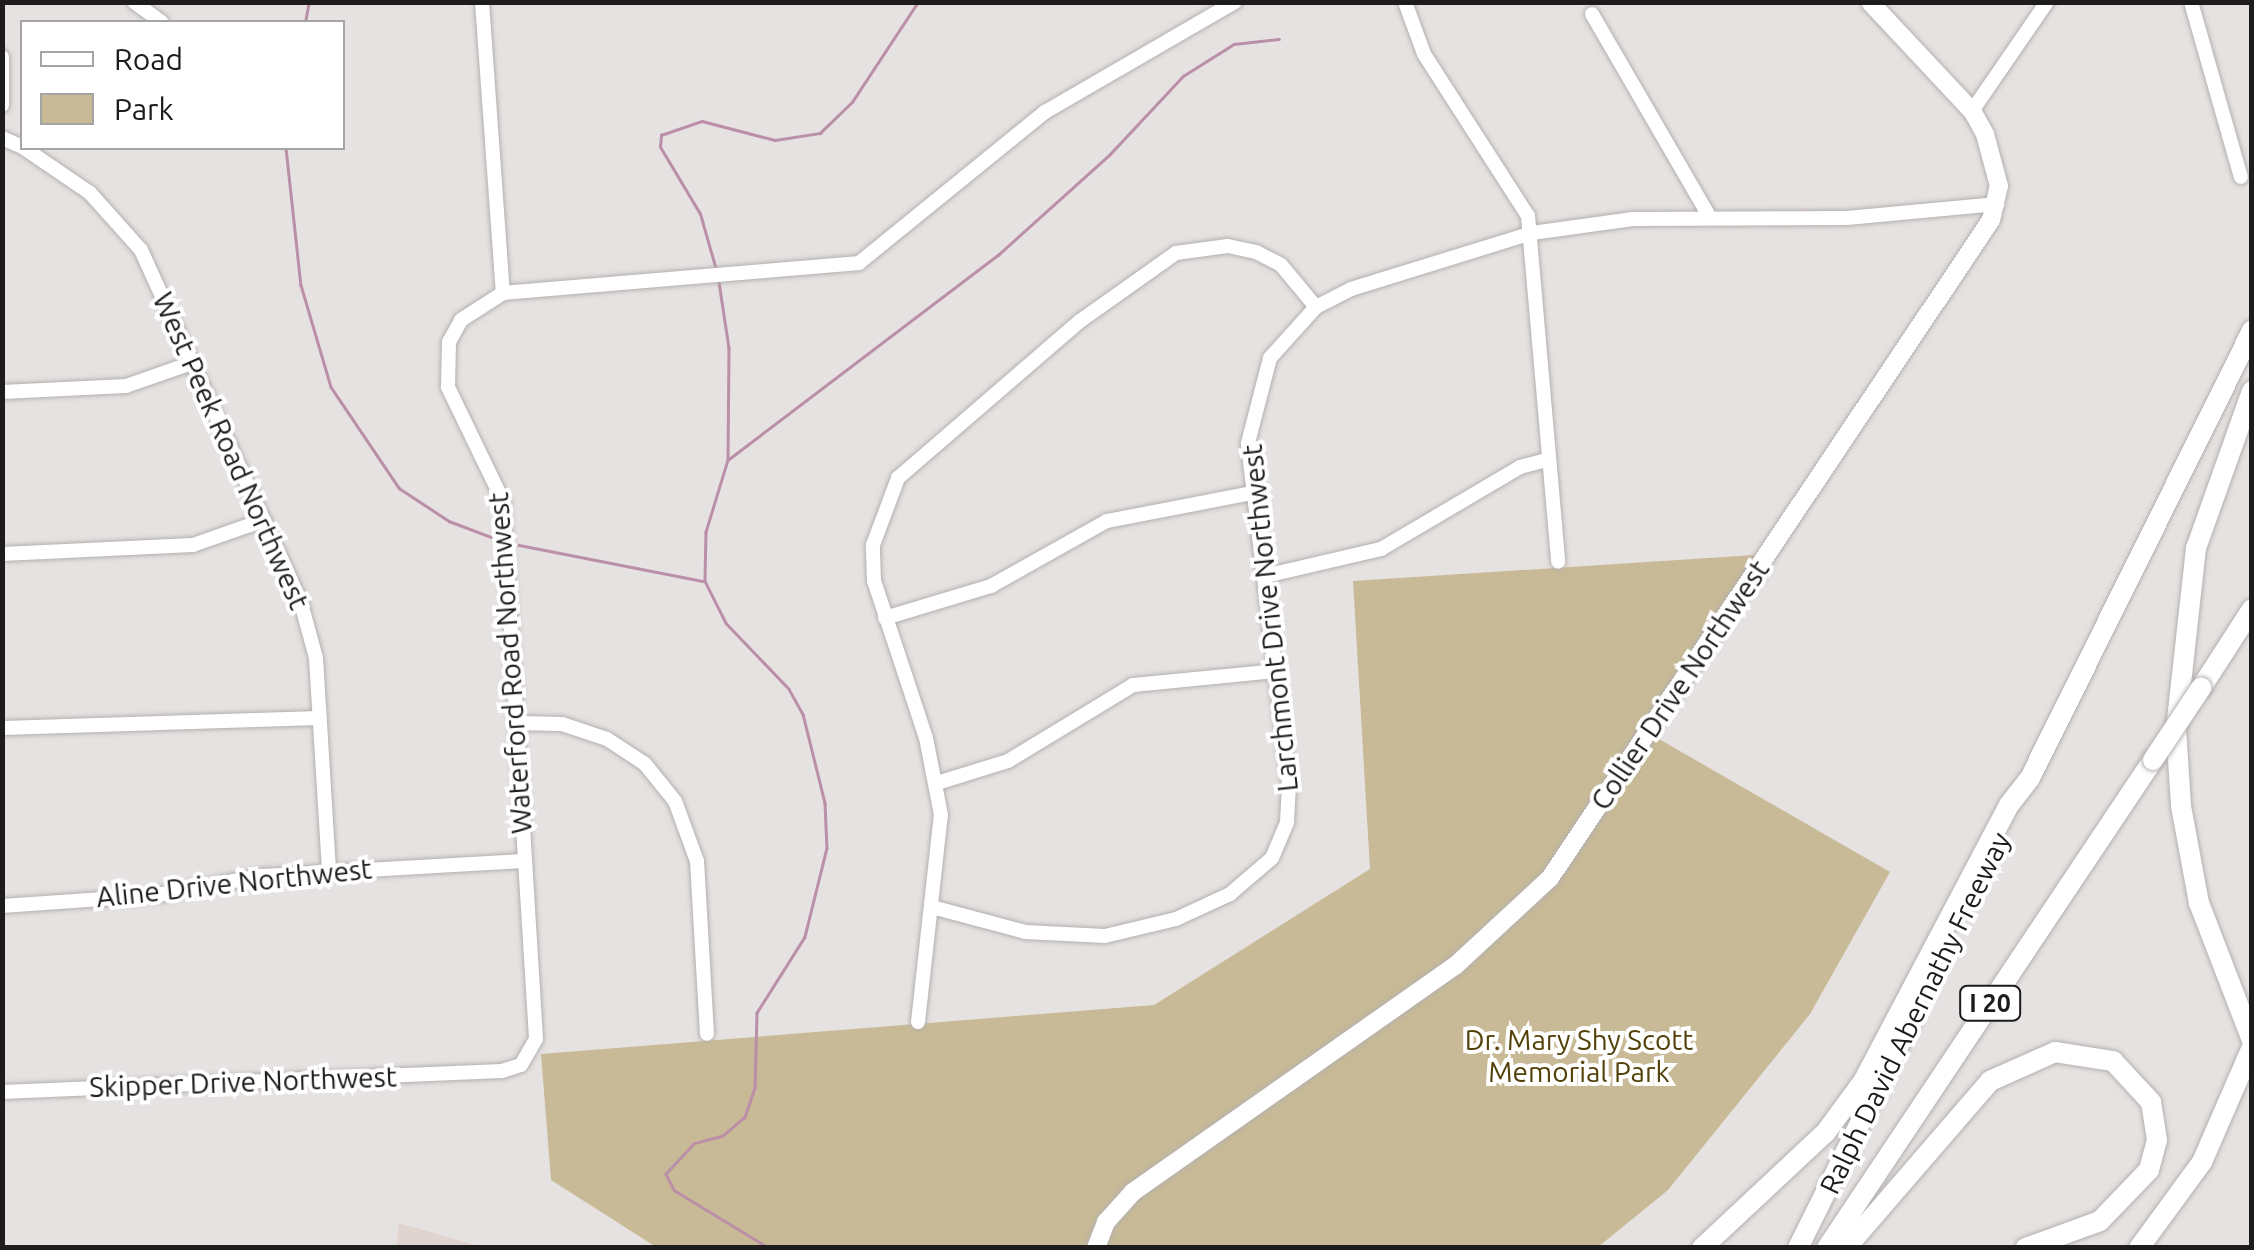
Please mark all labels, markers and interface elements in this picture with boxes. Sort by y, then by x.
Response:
legend [20,20,345,150]
text: Road [114,42,183,76]
text: Park [114,92,174,126]
street label: West Peek Road Northwest [146,287,316,615]
street label: Larchmont Drive Northwest [1235,443,1305,793]
street label: Waterford Road Northwest [481,491,539,835]
street label: Collier Drive Northwest [1584,554,1776,816]
street label: Ralph David Abernathy Freeway [1813,827,2017,1199]
street label: Aline Drive Northwest [94,852,374,914]
road number: I 20 [1958,983,2022,1023]
park label: Dr. Mary Shy Scott Memorial Park [1465,1023,1693,1089]
street label: Skipper Drive Northwest [89,1060,397,1104]

